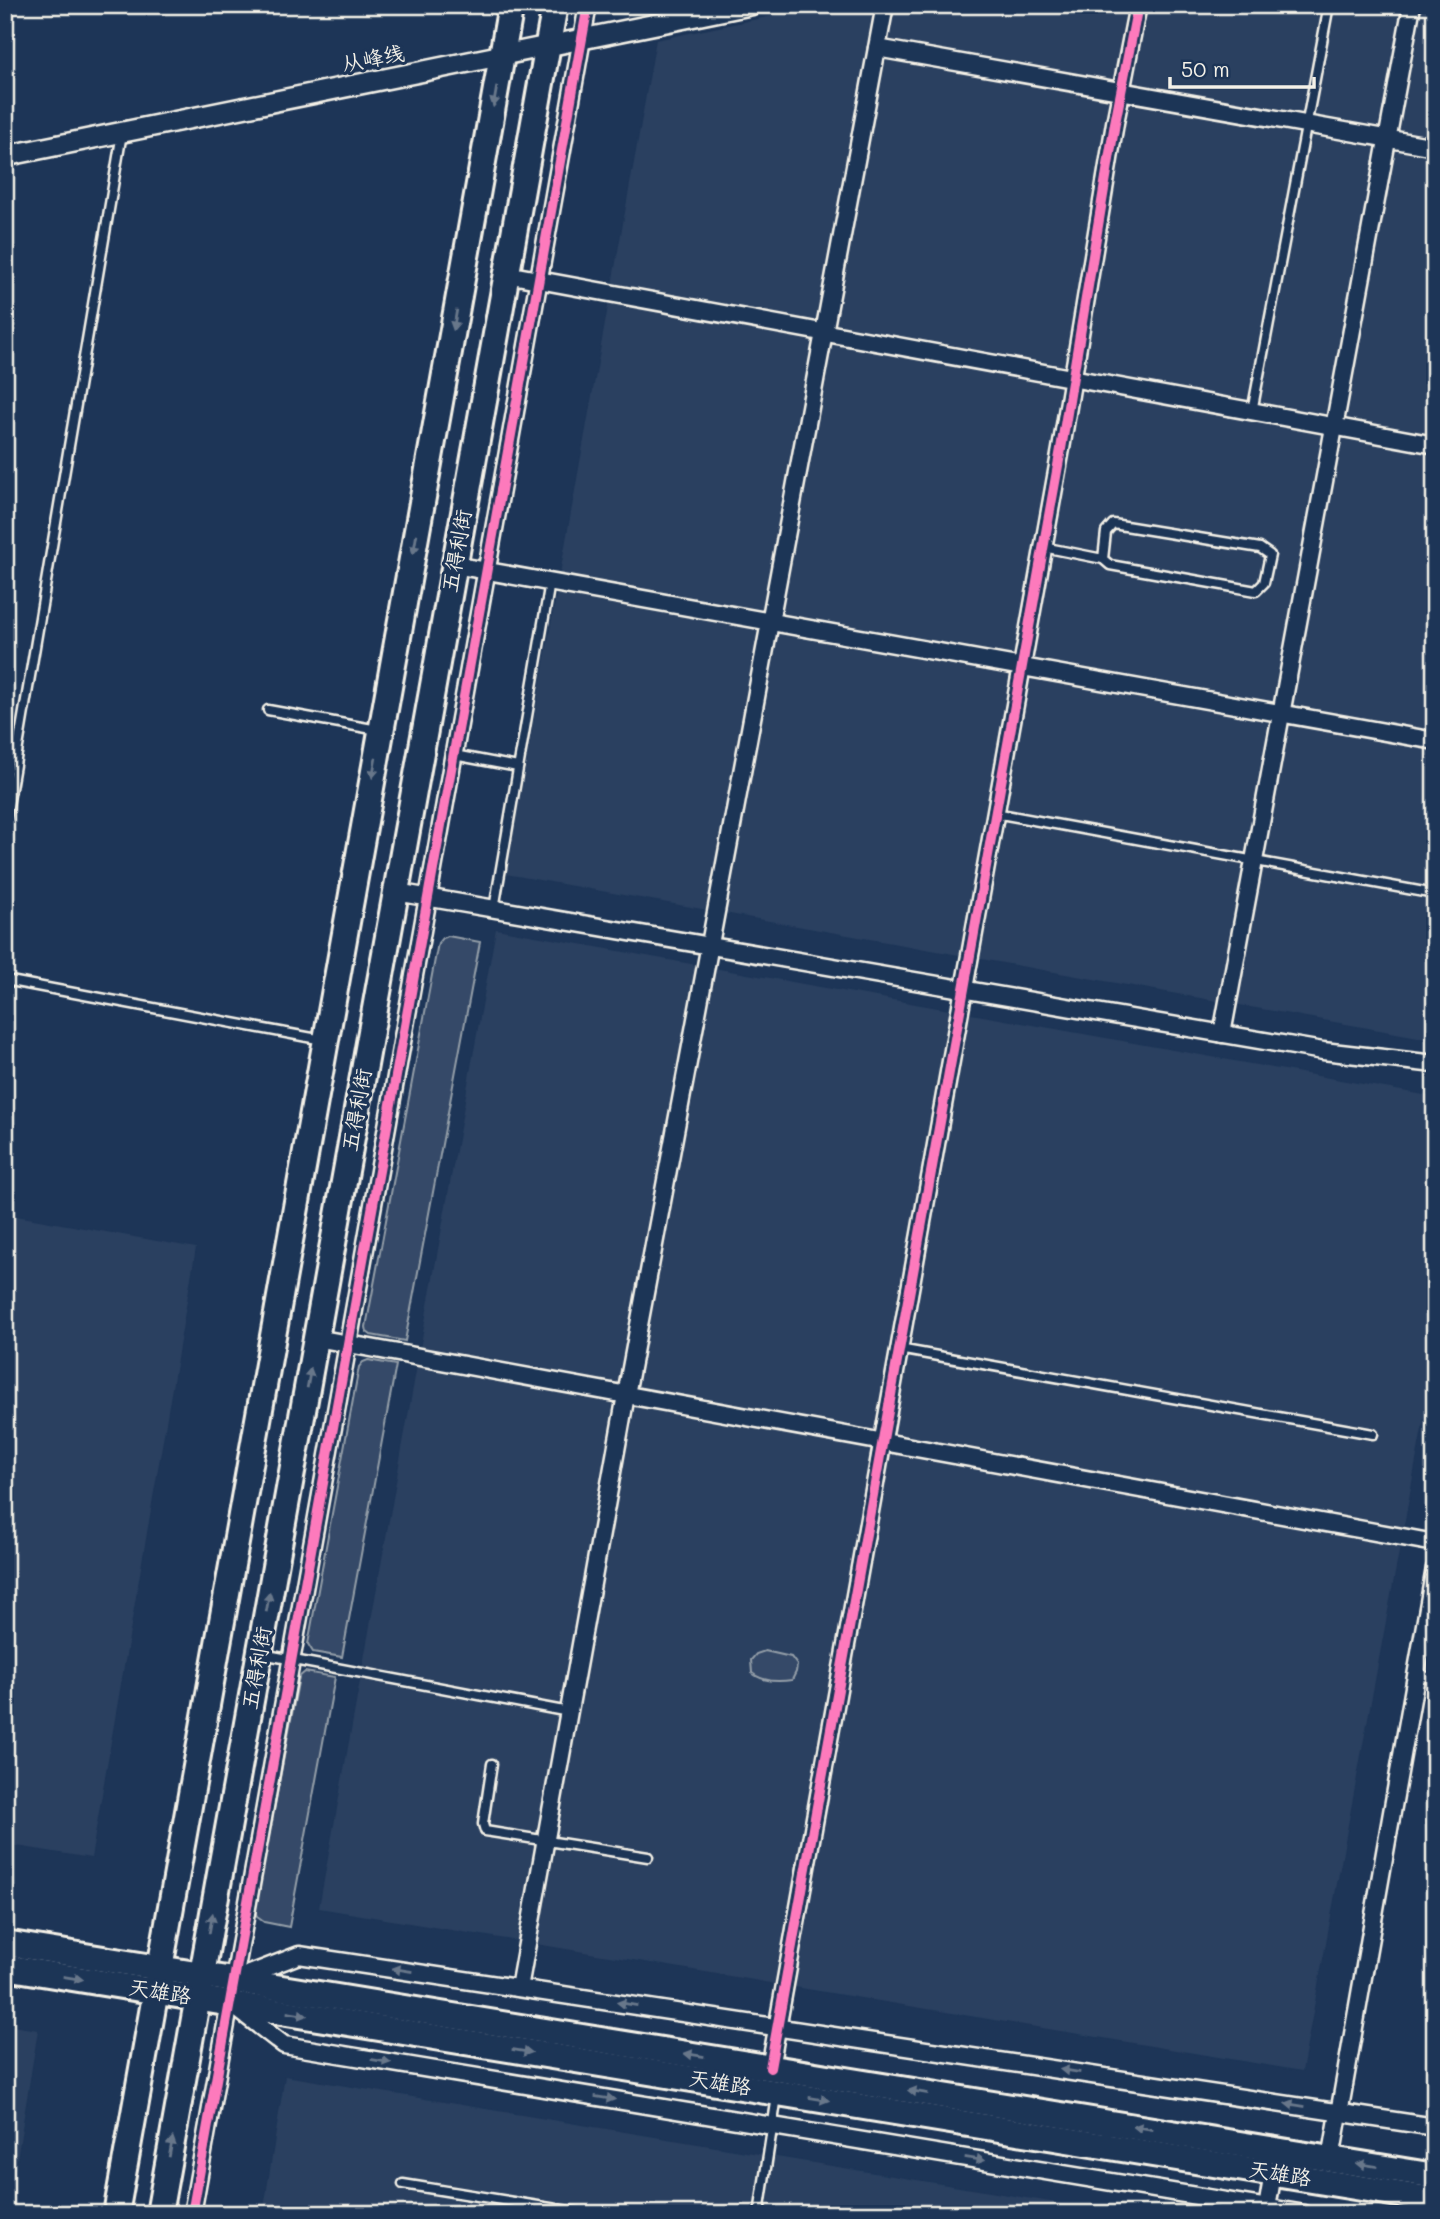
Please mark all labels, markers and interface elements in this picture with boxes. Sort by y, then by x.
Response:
street label: 从峰线 [339,38,406,77]
scale bar [1170,46,1314,90]
text: 50 m [1181,55,1230,82]
one-way arrow [489,86,500,108]
one-way arrow [449,310,460,332]
street label: 五得利街 [435,507,476,594]
one-way arrow [409,533,420,555]
one-way arrow [369,757,380,779]
street label: 五得利街 [335,1066,376,1153]
one-way arrow [303,1367,314,1389]
one-way arrow [263,1591,274,1613]
street label: 五得利街 [235,1624,276,1711]
one-way arrow [206,1912,217,1934]
one-way arrow [391,1965,413,1976]
street label: 天雄路 [127,1972,193,2009]
one-way arrow [62,1973,84,1984]
one-way arrow [616,1998,638,2009]
one-way arrow [286,2009,308,2020]
one-way arrow [511,2046,533,2057]
one-way arrow [683,2049,705,2060]
one-way arrow [370,2056,392,2067]
street label: 天雄路 [687,2063,753,2100]
one-way arrow [1059,2065,1081,2076]
one-way arrow [907,2086,929,2097]
one-way arrow [594,2093,616,2104]
one-way arrow [808,2094,830,2105]
one-way arrow [1284,2099,1306,2110]
one-way arrow [1132,2122,1154,2133]
one-way arrow [166,2136,177,2158]
one-way arrow [964,2154,986,2165]
street label: 天雄路 [1247,2154,1313,2191]
one-way arrow [1356,2159,1378,2170]

